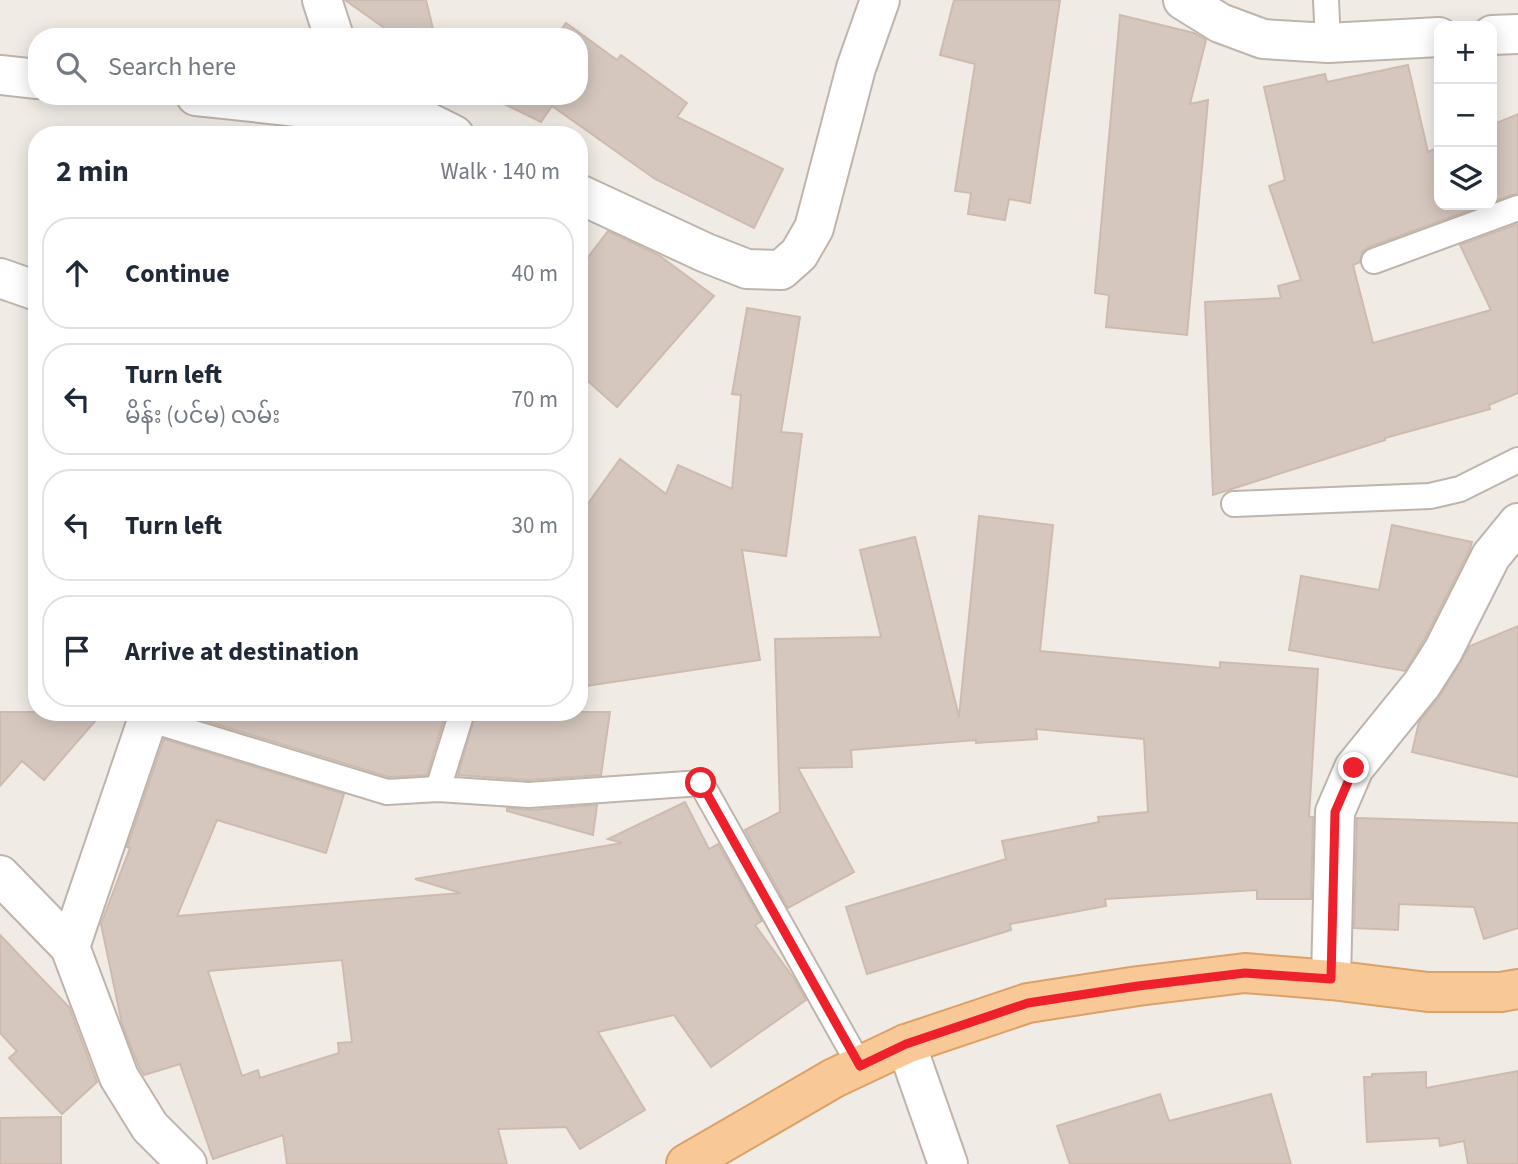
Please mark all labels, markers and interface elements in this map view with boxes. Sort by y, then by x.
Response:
map controls [1434,21,1497,210]
button: + [1434,21,1497,84]
search box [28,28,588,105]
icon: search [52,48,90,86]
text: Search here [108,48,236,85]
button: − [1434,84,1497,147]
button: layers [1434,147,1497,210]
text: 2 min [56,150,129,193]
text: Walk · 140 m [441,155,560,188]
icon: ahead [58,254,96,292]
text: Continue [125,255,230,292]
text: 40 m [511,257,558,290]
text: Turn left [125,356,222,393]
icon: left [58,380,96,418]
text: 70 m [511,383,558,416]
text: မိန်း (ပင်မ) လမ်း [125,399,280,432]
icon: left [58,506,96,544]
text: Turn left [125,507,222,544]
text: 30 m [511,509,558,542]
icon: arrive [58,632,96,670]
text: Arrive at destination [125,633,359,670]
route end [1338,752,1369,783]
route start [685,767,716,798]

